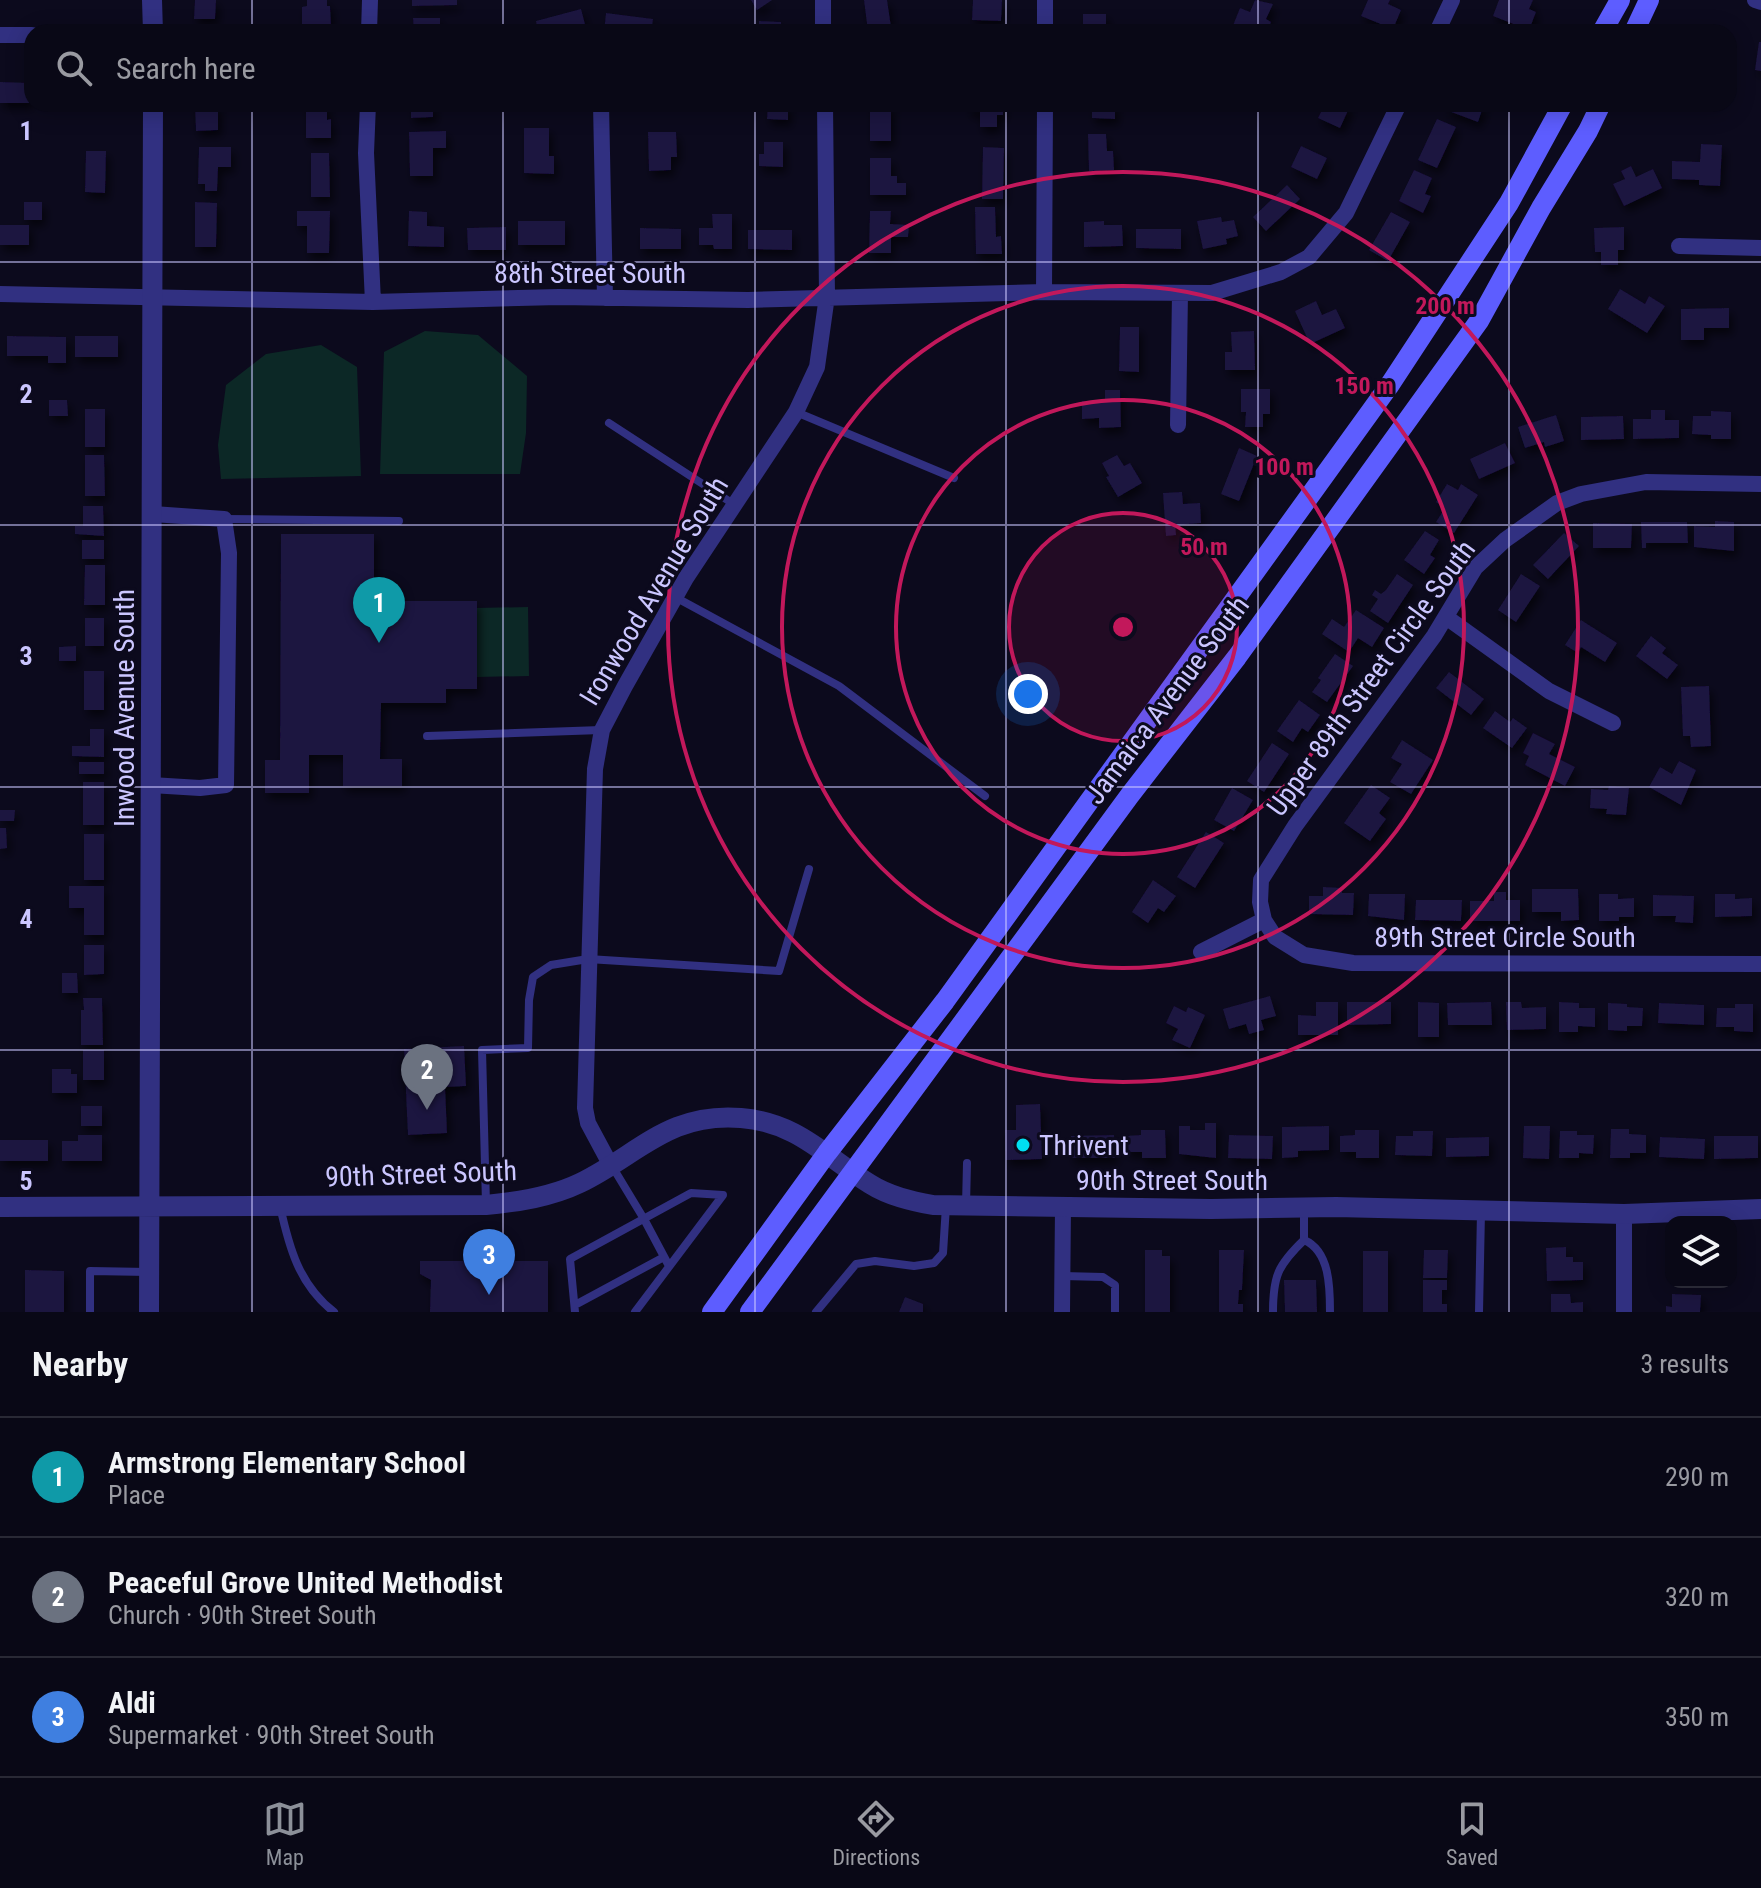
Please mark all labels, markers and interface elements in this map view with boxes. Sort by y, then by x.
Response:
search box [24,24,1737,112]
icon: search [52,46,96,90]
text: Search here [116,51,256,86]
text: 1 [19,116,33,146]
street label: 88th Street South [494,257,686,290]
text: 200 m [1415,292,1475,320]
text: 150 m [1334,372,1394,400]
text: 2 [19,379,33,409]
text: 100 m [1254,453,1314,481]
street label: Ironwood Avenue South [573,471,735,711]
text: 50 m [1180,533,1228,561]
street label: Upper 89th Street Circle South [1260,534,1482,822]
pin: 1 [353,577,405,643]
street label: Inwood Avenue South [108,589,141,827]
street label: Jamaica Avenue South [1078,590,1256,810]
centre of rings [1109,613,1137,641]
text: 3 [19,641,33,671]
your location [1008,674,1048,714]
text: 4 [19,904,33,934]
street label: 89th Street Circle South [1374,921,1636,954]
pin: 2 [401,1044,453,1110]
place label: Thrivent [1039,1129,1129,1162]
marker: Thrivent [1014,1136,1032,1154]
street label: 90th Street South [325,1154,517,1194]
street label: 90th Street South [1076,1164,1268,1197]
text: 5 [19,1166,33,1196]
map controls [1665,1216,1737,1288]
button: layers [1665,1216,1737,1288]
pin: 3 [463,1229,515,1295]
text: Nearby [32,1344,128,1384]
text: 3 results [1640,1349,1729,1379]
text: Armstrong Elementary School [108,1445,466,1480]
text: 1 [51,1462,65,1492]
text: 290 m [1665,1462,1729,1492]
text: Place [108,1480,165,1510]
text: Peaceful Grove United Methodist [108,1565,503,1600]
text: 2 [51,1582,65,1612]
text: 320 m [1665,1582,1729,1612]
text: Church · 90th Street South [108,1600,377,1630]
text: Aldi [108,1685,156,1720]
text: 3 [51,1702,65,1732]
text: 350 m [1665,1702,1729,1732]
text: Supermarket · 90th Street South [108,1720,435,1750]
tab: Map [263,1797,307,1870]
tab: Directions [832,1797,920,1870]
tab: Saved [1446,1797,1498,1870]

